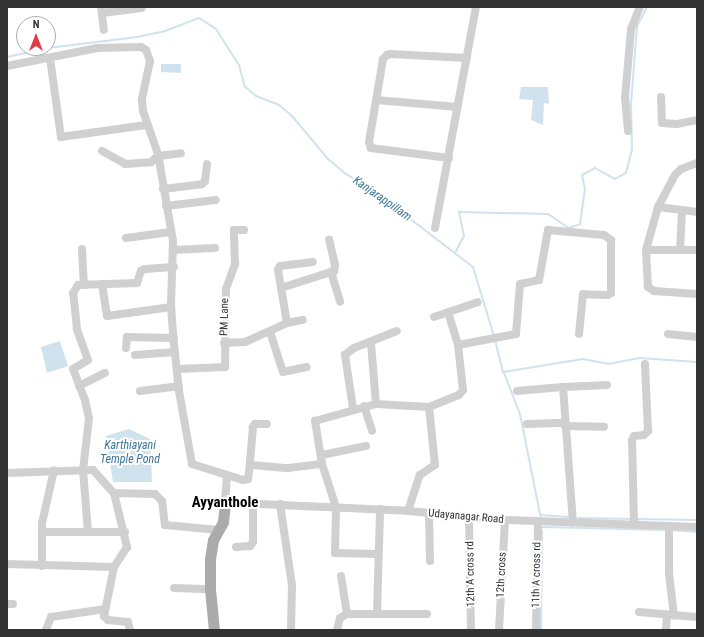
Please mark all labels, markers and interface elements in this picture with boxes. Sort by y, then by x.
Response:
north arrow [16,16,56,56]
text: N [33,18,39,31]
water label: Kanjarappillam [350,173,414,225]
street label: PM Lane [218,298,232,336]
water label: Karthiayani Temple Pond [100,439,160,467]
district label: Ayyanthole [192,494,258,512]
street label: Udayanagar Road [428,507,504,527]
street label: 12th A cross rd [464,541,478,607]
street label: 11th A cross rd [530,542,544,608]
street label: 12th cross [494,552,510,598]

